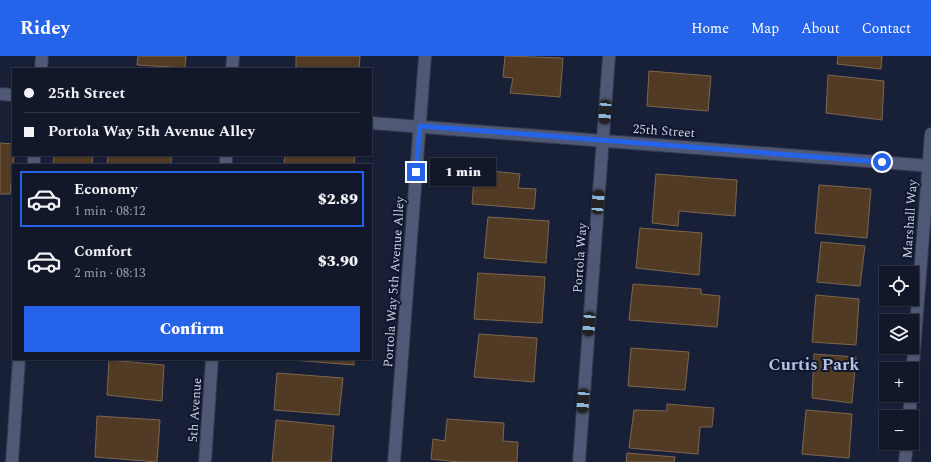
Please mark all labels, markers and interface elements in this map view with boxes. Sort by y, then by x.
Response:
text: Ridey [20,14,70,43]
text: Home [691,18,729,39]
text: Map [751,18,779,39]
text: About [801,18,840,39]
text: Contact [862,18,911,39]
text: 25th Street [48,82,125,105]
car [598,100,612,124]
street label: 25th Street [632,119,696,143]
text: Portola Way 5th Avenue Alley [48,120,255,143]
route start [873,153,891,171]
callout: 1 min [430,158,496,186]
text: 1 min [445,162,481,182]
route end [407,163,425,181]
text: Economy [74,178,138,201]
street label: Marshall Way [897,178,923,259]
icon: car [26,181,62,217]
text: $2.89 [318,188,358,211]
car [591,190,605,214]
street label: Portola Way 5th Avenue Alley [378,195,410,368]
text: 1 min · 08:12 [74,201,146,221]
street label: Portola Way [568,221,592,294]
text: Comfort [74,240,132,263]
icon: car [26,243,62,279]
text: $3.90 [318,250,358,273]
text: 2 min · 08:13 [74,263,146,283]
map controls [879,266,919,450]
button: locate [879,266,919,306]
button: Confirm [24,306,360,352]
car [582,312,596,336]
button: layers [879,314,919,354]
district label: Curtis Park [769,352,860,378]
button: + [879,362,919,402]
street label: 5th Avenue [183,377,207,443]
car [576,389,590,413]
button: − [879,410,919,450]

